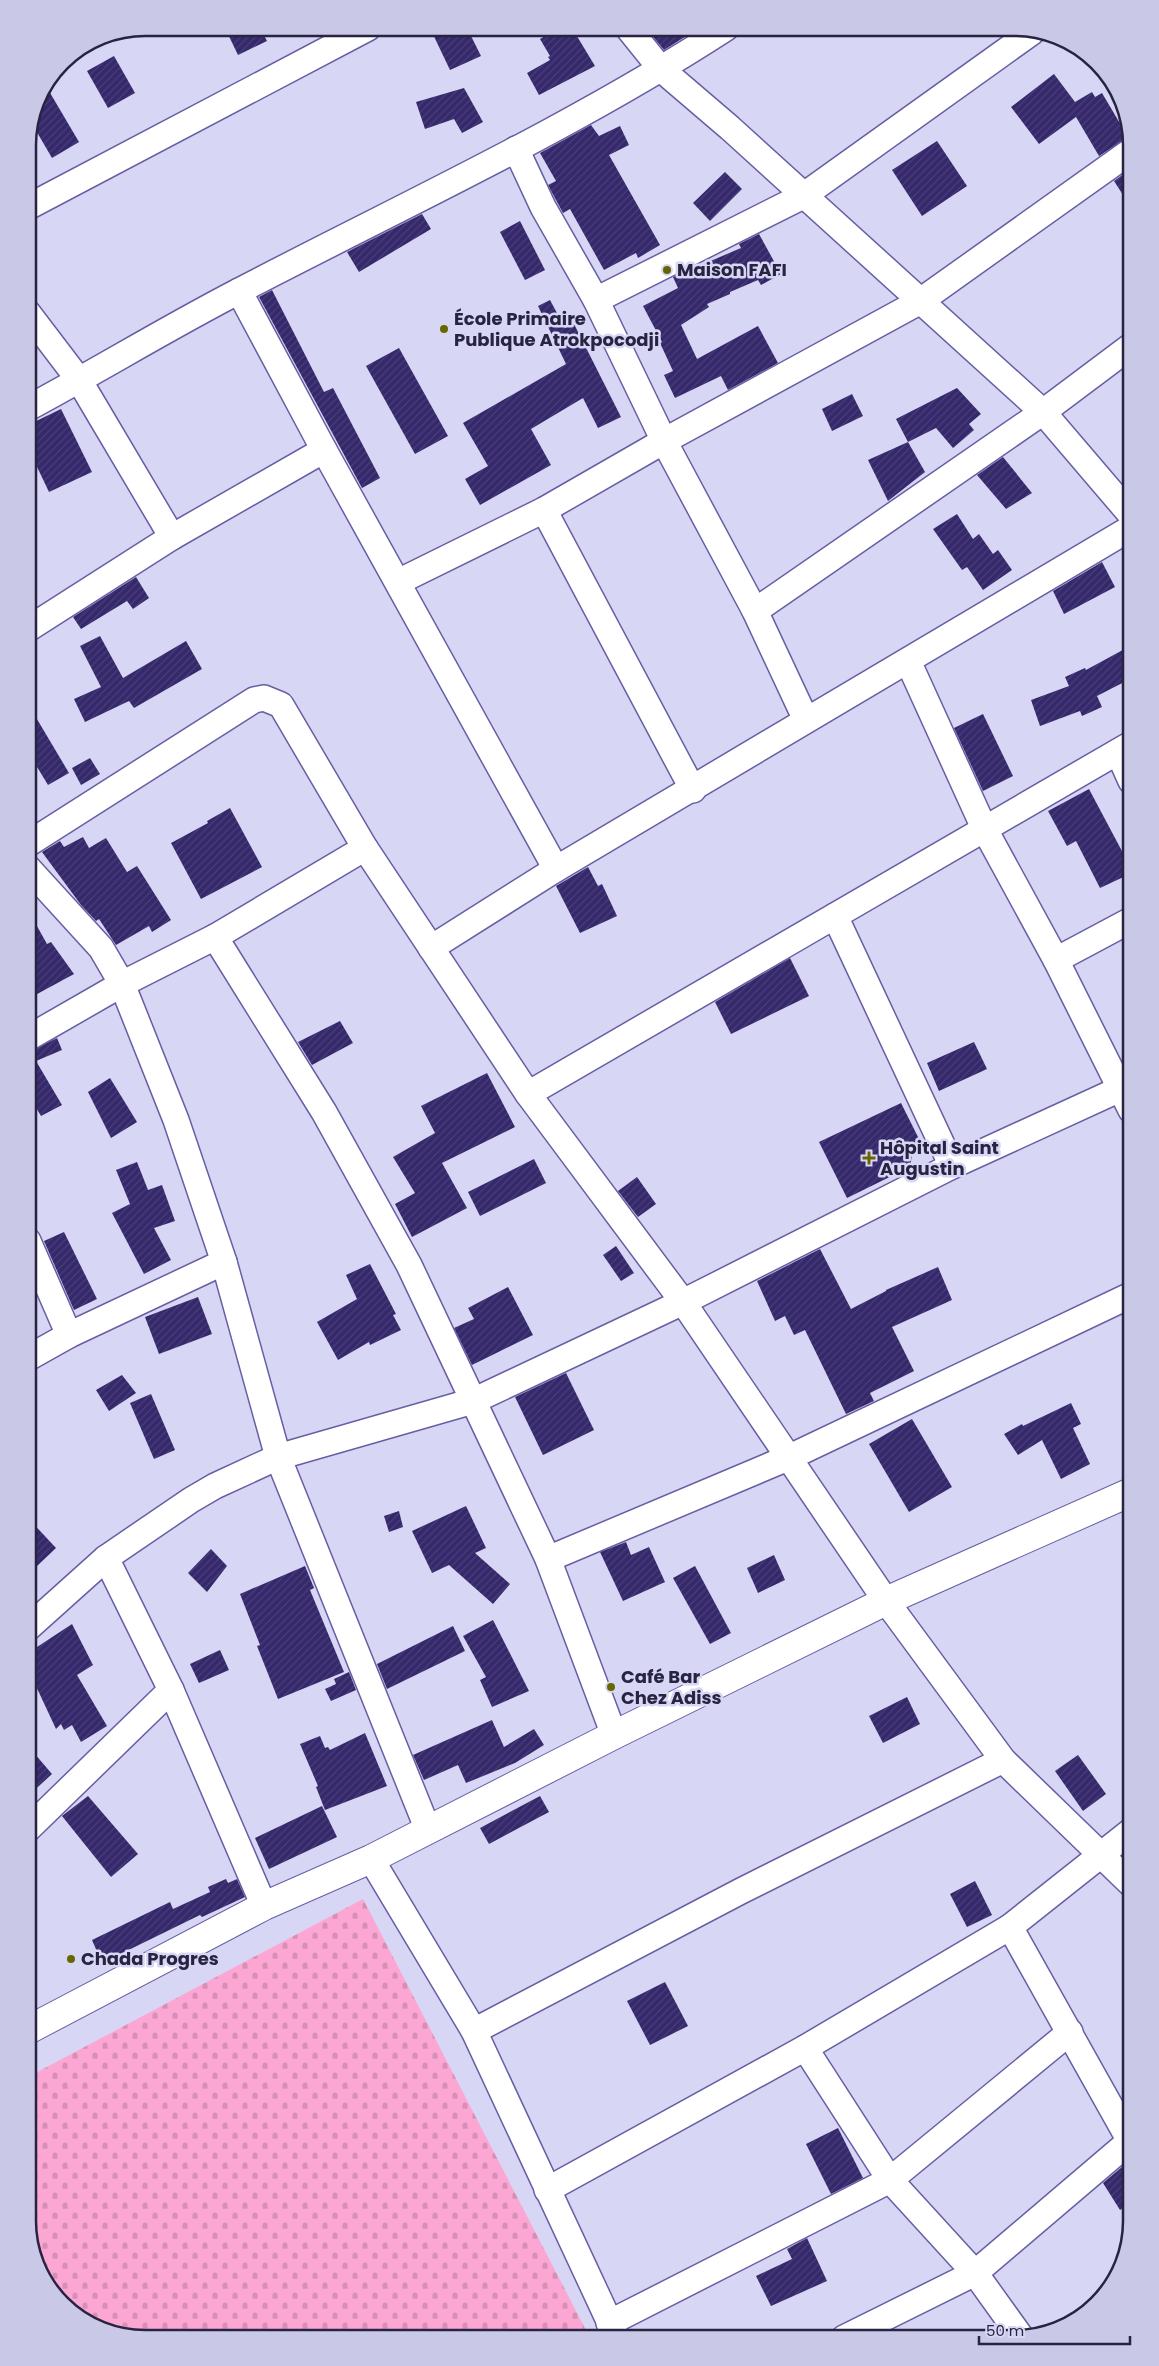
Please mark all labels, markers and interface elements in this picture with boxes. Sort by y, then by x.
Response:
place label: Maison FAFI [677,257,787,282]
marker: Maison FAFI [661,264,673,276]
place label: École Primaire Publique Atrokpocodji [454,306,659,352]
marker: École Primaire Publique Atrokpocodji [438,323,450,335]
place label: Hôpital Saint Augustin [880,1135,999,1181]
marker: Hôpital Saint Augustin [862,1151,876,1165]
place label: Café Bar Chez Adiss [621,1664,722,1710]
marker: Café Bar Chez Adiss [605,1681,617,1693]
place label: Chada Progres [81,1946,219,1971]
marker: Chada Progres [65,1953,77,1965]
scale bar [979,2314,1130,2346]
text: 50 m [986,2320,1024,2341]

